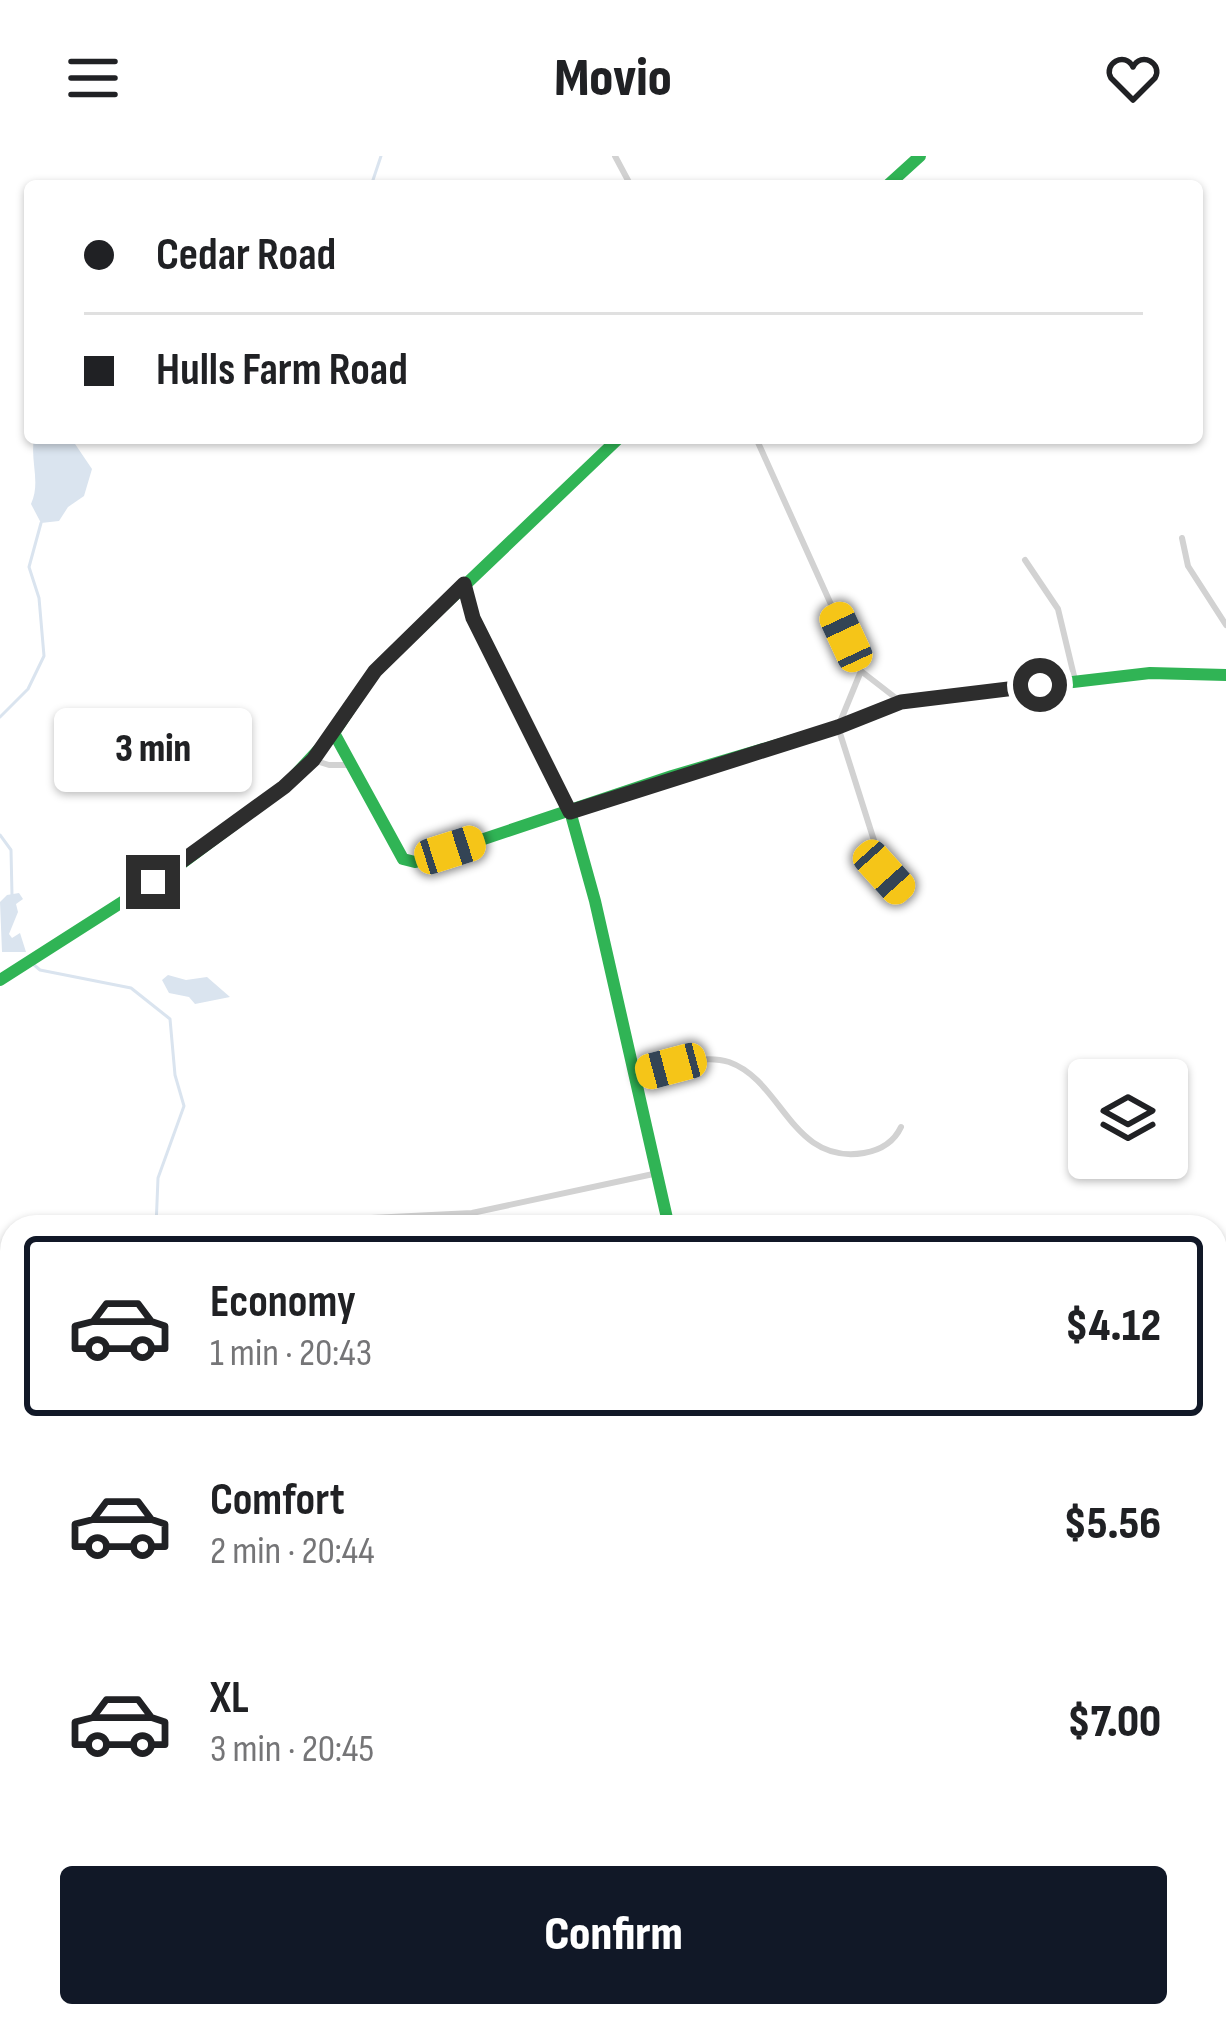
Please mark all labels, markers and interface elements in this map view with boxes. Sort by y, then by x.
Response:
icon: menu [60,45,126,111]
icon: heart [1100,45,1166,111]
text: Movio [554,46,672,111]
text: Cedar Road [156,228,336,283]
text: Hulls Farm Road [156,343,408,398]
car [814,597,878,677]
route start [1013,658,1067,712]
callout: 3 min [54,708,252,792]
text: 3 min [115,726,191,773]
car [410,822,490,878]
car [847,833,921,911]
route end [126,855,180,909]
car [632,1039,710,1093]
map controls [1068,1059,1188,1179]
button: layers [1068,1059,1188,1179]
icon: car [66,1272,174,1380]
text: Economy [210,1275,356,1330]
text: $4.12 [1065,1299,1161,1354]
text: 1 min · 20:43 [210,1330,372,1377]
icon: car [66,1470,174,1578]
text: Comfort [210,1473,345,1528]
text: $5.56 [1064,1497,1161,1552]
text: 2 min · 20:44 [210,1528,375,1575]
icon: car [66,1668,174,1776]
text: XL [210,1671,249,1726]
text: $7.00 [1067,1695,1161,1750]
text: 3 min · 20:45 [210,1726,374,1773]
button: Confirm [60,1866,1167,2004]

